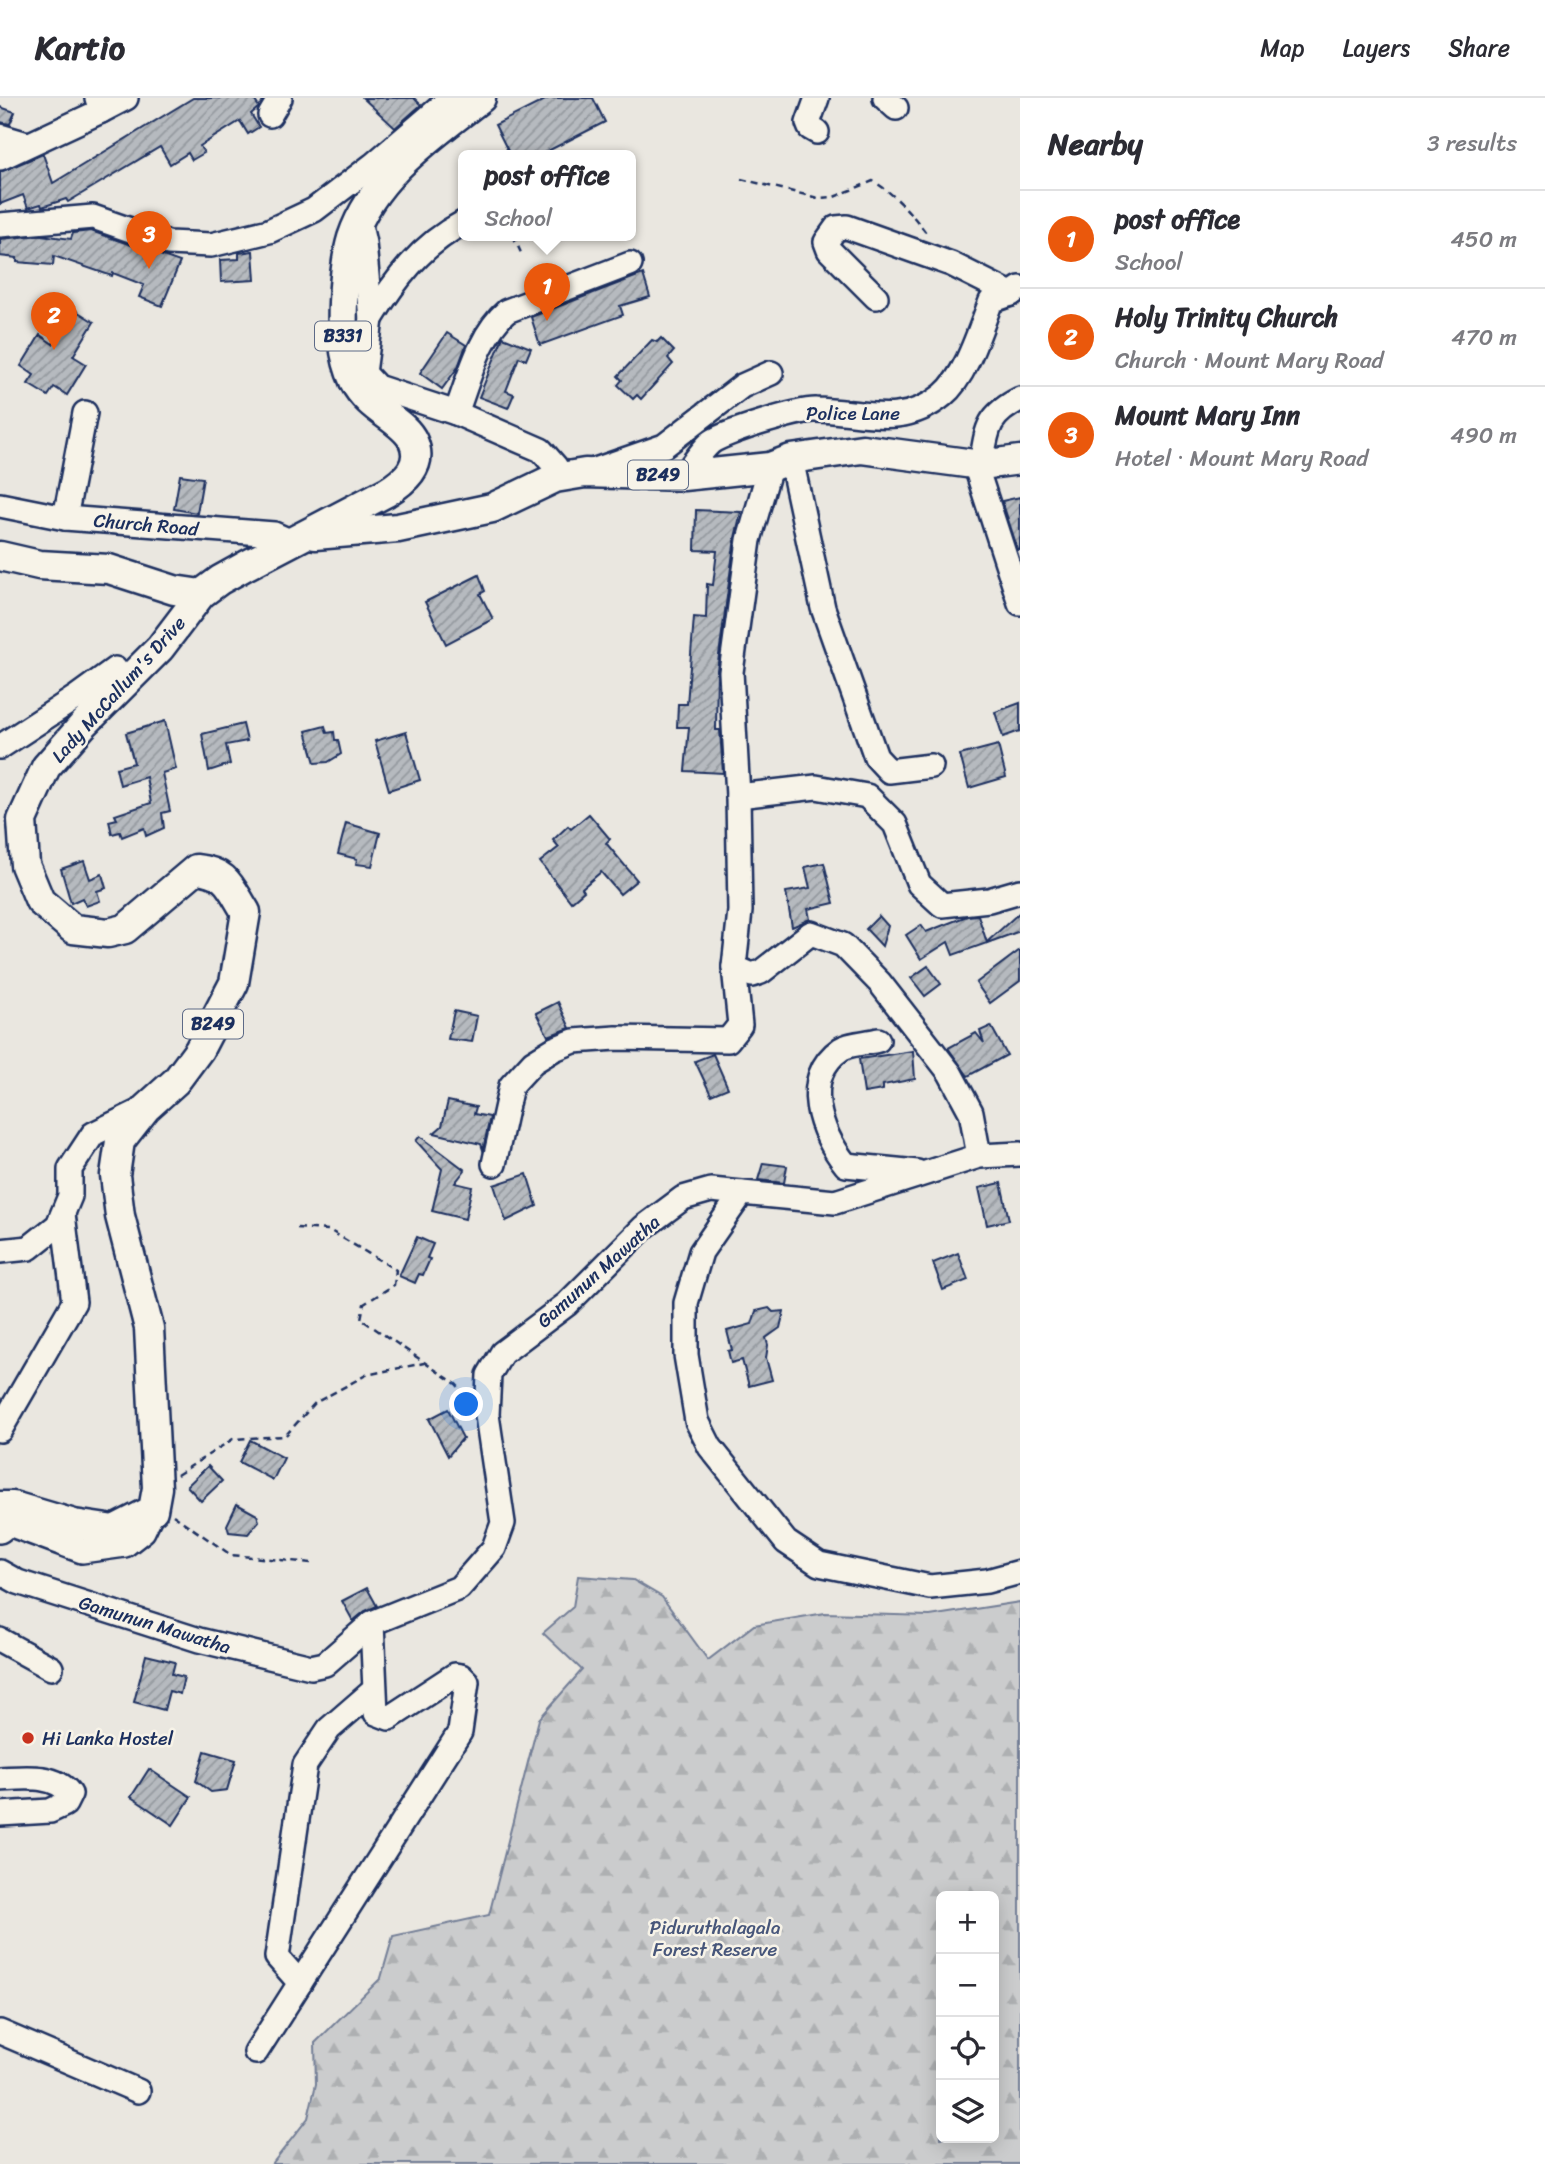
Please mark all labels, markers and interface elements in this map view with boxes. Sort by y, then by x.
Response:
text: Kartio [35,19,125,77]
text: Map [1260,27,1305,69]
text: Layers [1343,27,1410,69]
text: Share [1448,27,1510,69]
text: Nearby [1048,117,1143,171]
text: 3 results [1427,123,1517,164]
popup [458,150,636,241]
text: post office [484,152,610,198]
text: post office [1115,196,1240,242]
text: School [484,198,552,239]
pin: 3 [126,211,172,269]
text: 1 [1066,219,1076,260]
text: 450 m [1450,219,1517,260]
text: School [1115,242,1183,283]
pin: 1 [524,263,570,321]
pin: 2 [31,292,77,350]
text: Holy Trinity Church [1115,294,1338,340]
text: 2 [1064,317,1078,358]
text: 470 m [1451,317,1517,358]
road number: B331 [315,322,371,350]
text: Church · Mount Mary Road [1115,340,1384,381]
text: Mount Mary Inn [1115,392,1300,438]
street label: Police Lane [806,397,900,430]
text: 3 [1065,415,1077,456]
text: 490 m [1450,415,1517,456]
text: Hotel · Mount Mary Road [1115,438,1368,479]
road number: B249 [628,460,688,489]
street label: Church Road [92,503,201,546]
street label: Lady McCallum's Drive [43,608,194,771]
road number: B249 [183,1009,243,1038]
street label: Gamunun Mawatha [529,1206,668,1336]
your location [449,1387,483,1421]
street label: Gamunun Mawatha [75,1586,235,1663]
place label: Hi Lanka Hostel [42,1722,174,1755]
marker: Hi Lanka Hostel [20,1730,36,1746]
map controls [936,1891,999,2143]
button: + [936,1891,999,1954]
park label: Piduruthalagala Forest Reserve [649,1911,781,1966]
button: − [936,1954,999,2017]
button: locate [936,2017,999,2080]
button: layers [936,2080,999,2143]

